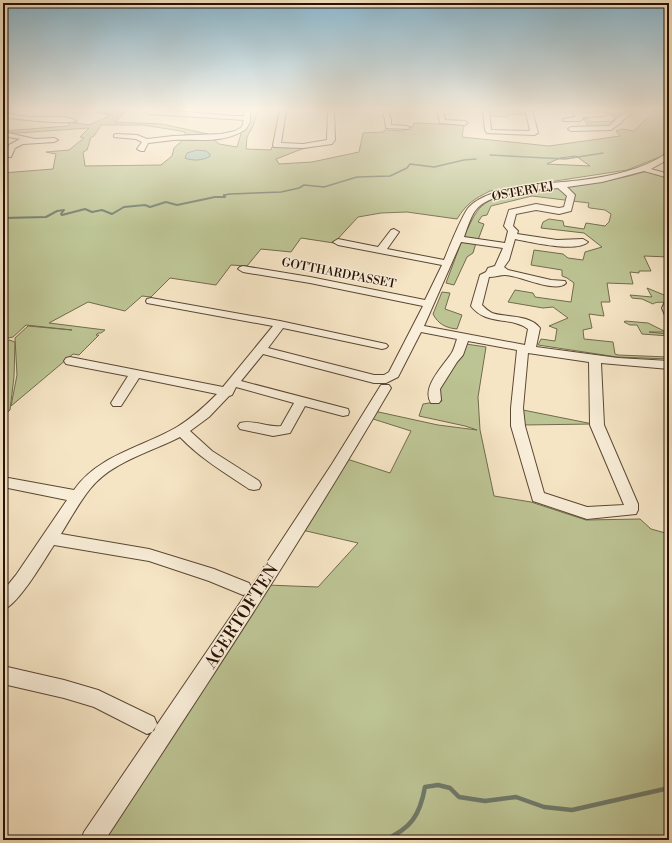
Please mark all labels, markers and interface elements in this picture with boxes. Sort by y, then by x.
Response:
street label: ØSTERVEJ [491,179,555,204]
street label: GOTTHARDPASSET [280,255,398,292]
street label: AGERTOFTEN [199,560,284,674]

